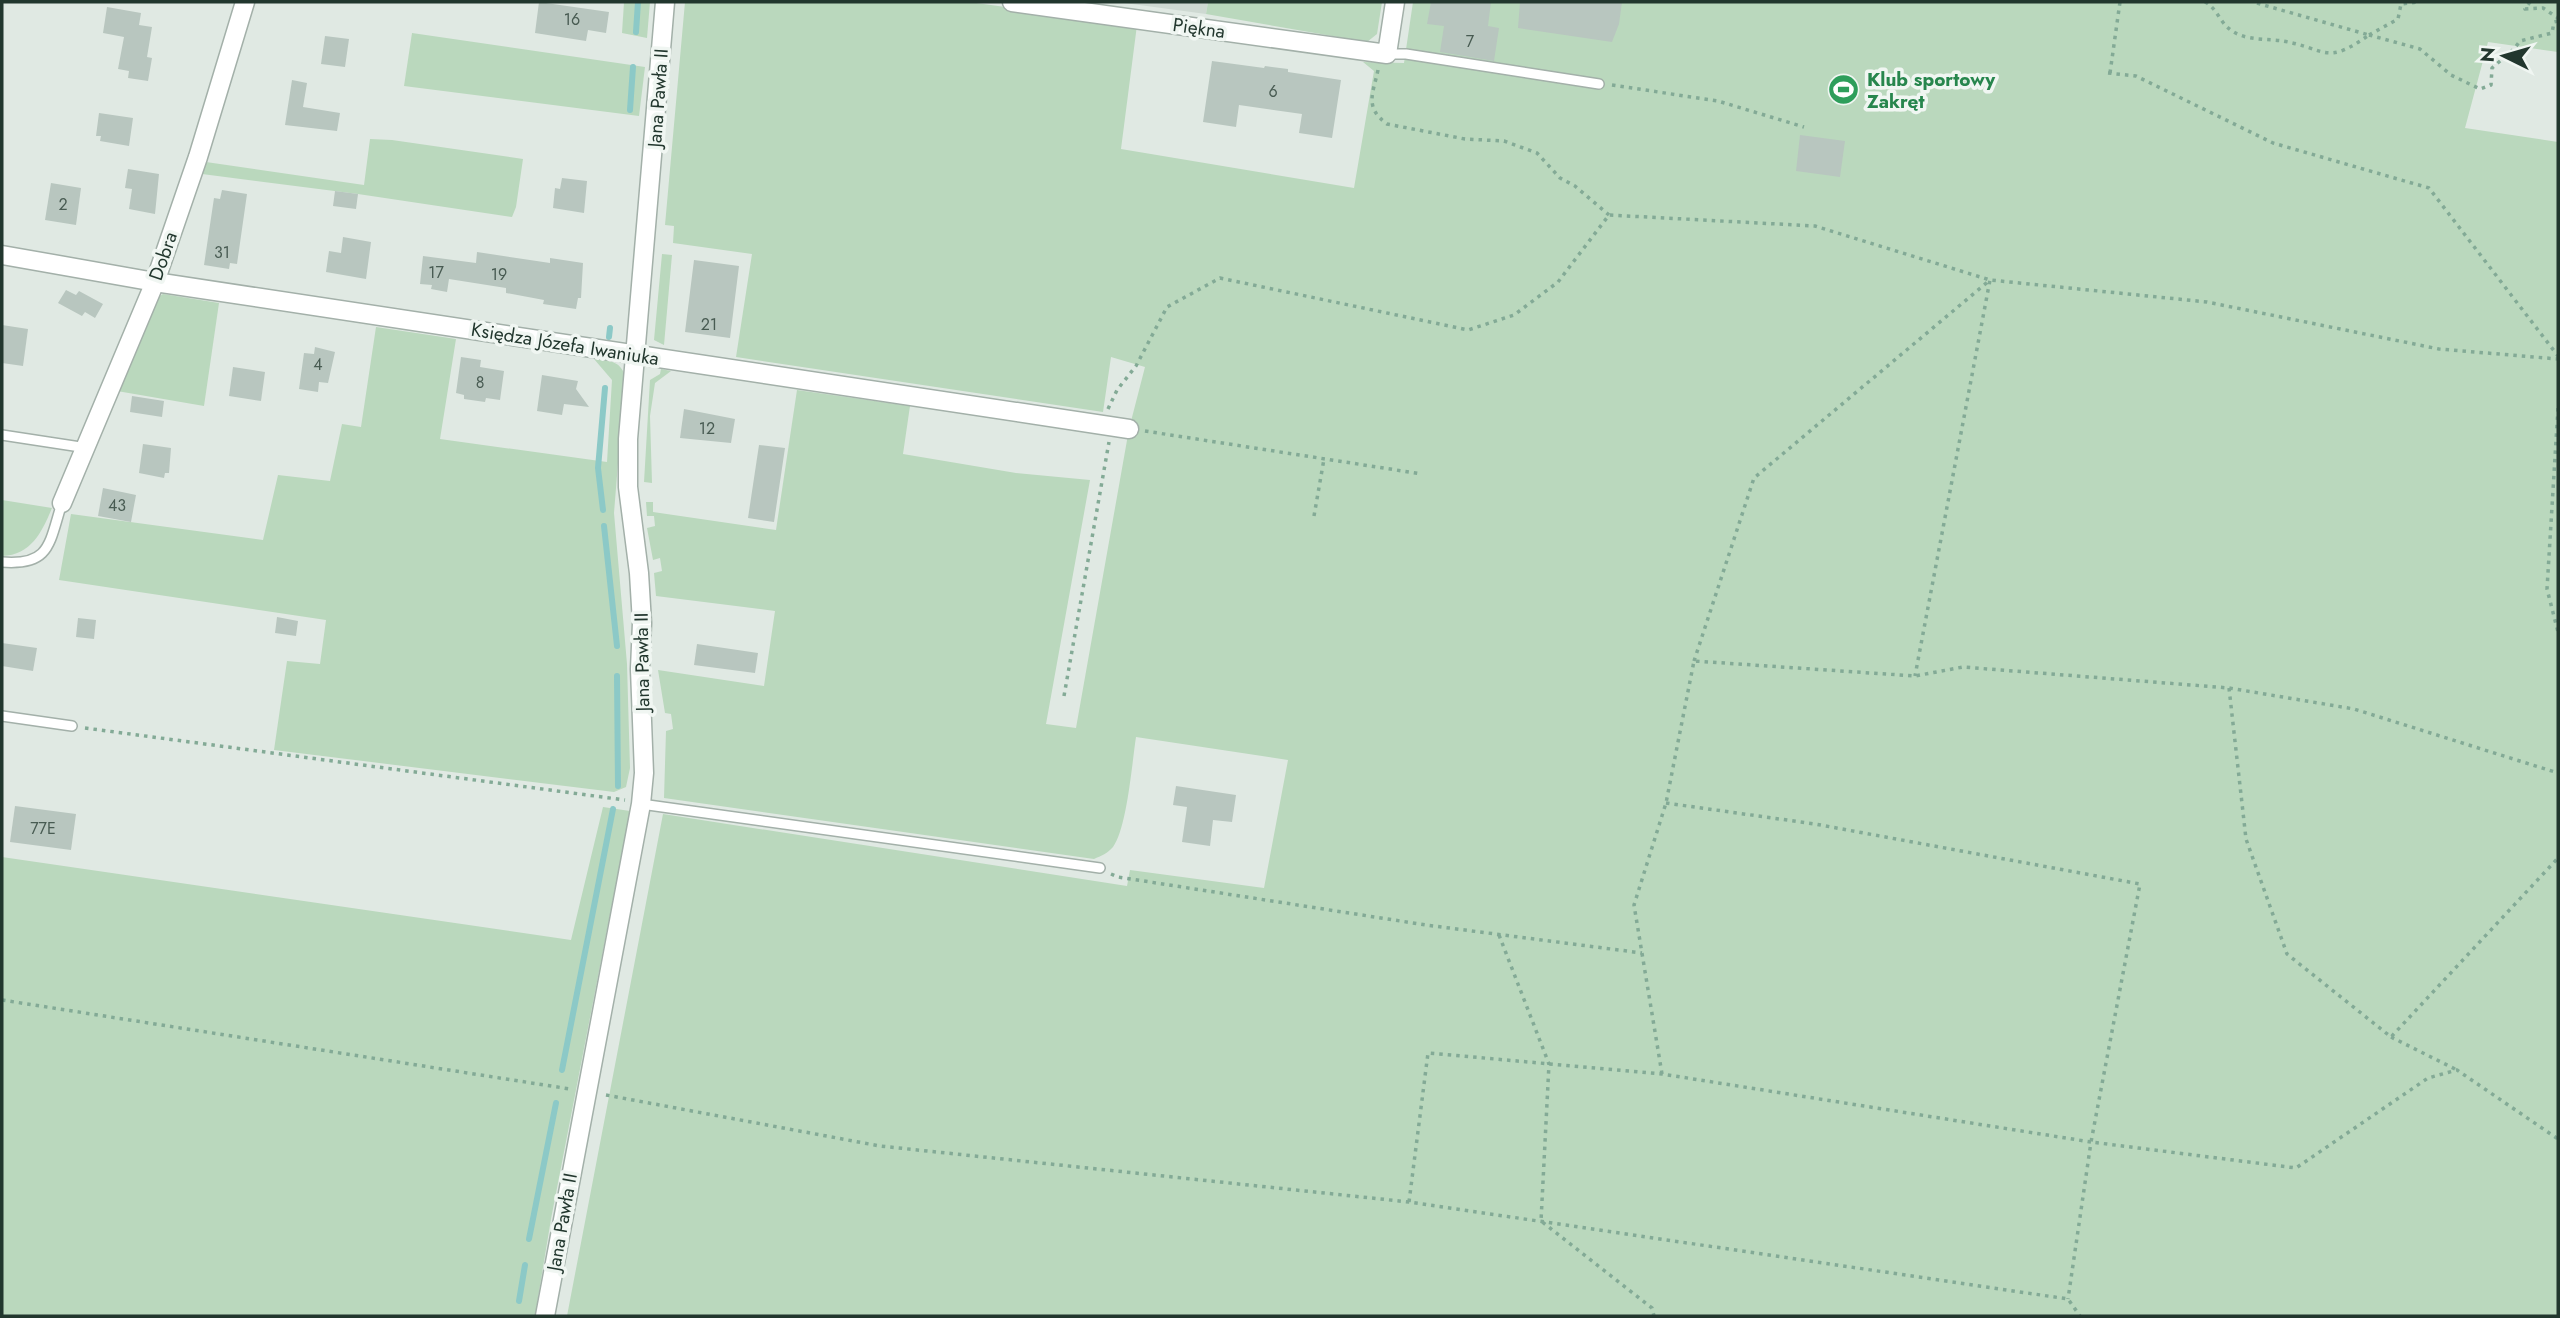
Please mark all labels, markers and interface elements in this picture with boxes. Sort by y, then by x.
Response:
house number: 16 [564,8,580,31]
street label: Piękna [1171,11,1227,45]
north arrow [2469,21,2539,91]
house number: 7 [1466,30,1475,53]
text: N [2473,46,2502,63]
street label: Jana Pawła II [641,48,675,151]
place label: Klub sportowy Zakręt [1867,66,1996,115]
sports icon: Klub sportowy Zakręt [1827,73,1861,107]
house number: 6 [1268,80,1278,103]
house number: 2 [58,193,68,216]
street label: Dobra [142,228,184,284]
house number: 31 [214,241,230,264]
house number: 17 [428,261,444,284]
house number: 19 [491,263,507,286]
house number: 21 [701,313,717,336]
street label: Księdza Józefa Iwaniuka [469,316,661,372]
house number: 4 [313,353,323,376]
house number: 8 [476,371,484,394]
house number: 12 [699,417,715,440]
house number: 43 [108,494,126,517]
street label: Jana Pawła II [628,612,656,715]
house number: 77E [30,817,56,840]
street label: Jana Pawła II [540,1171,584,1276]

